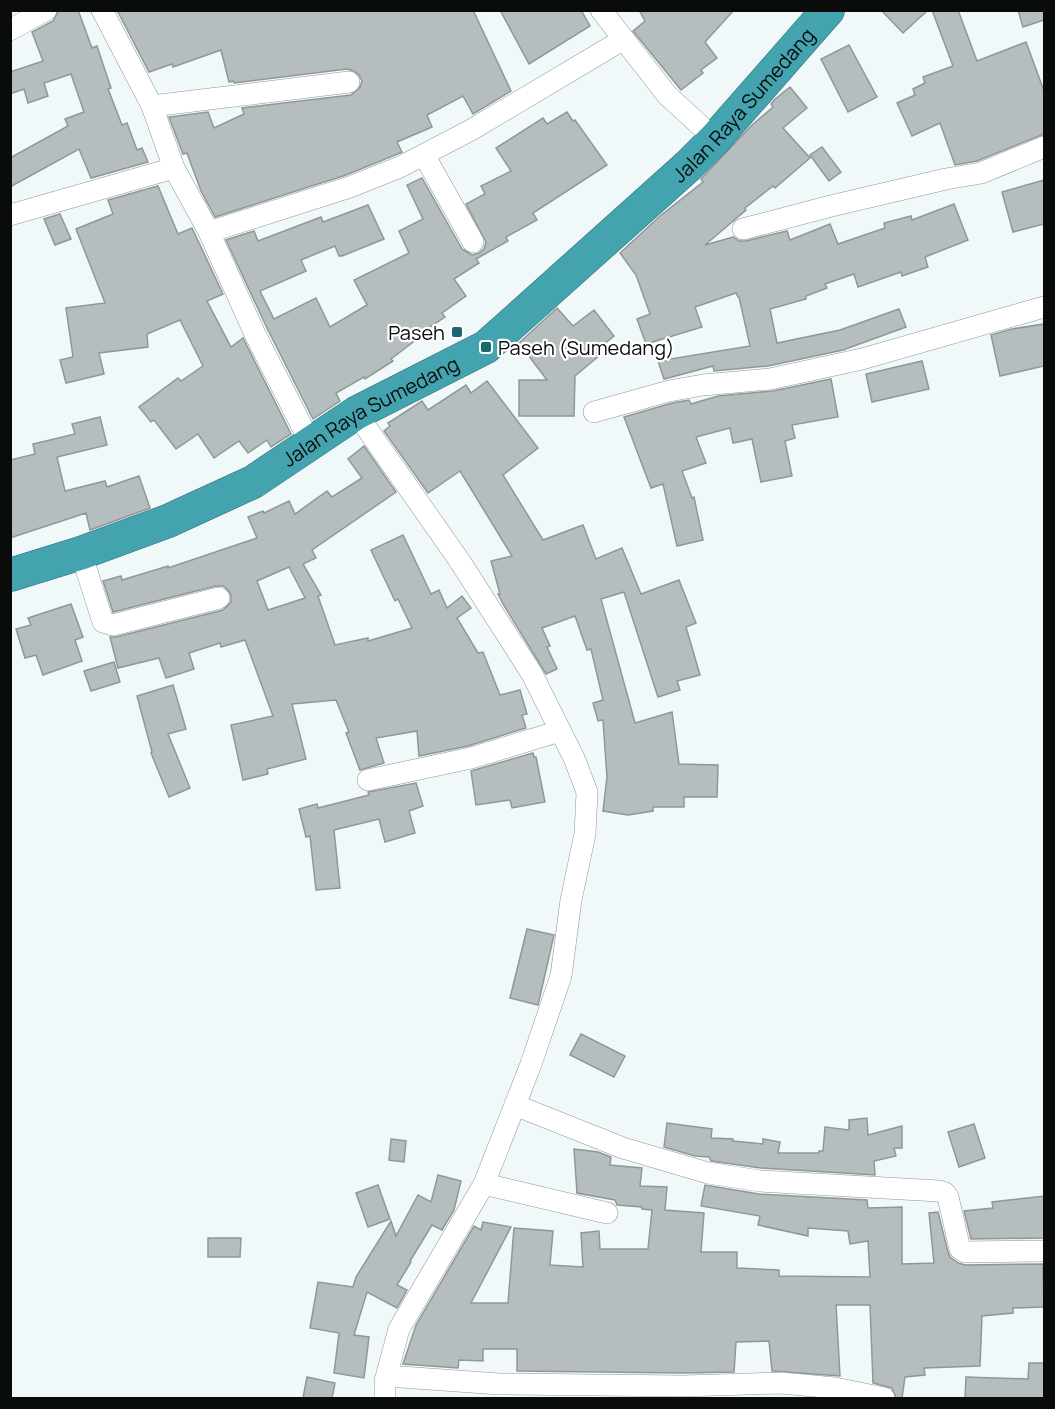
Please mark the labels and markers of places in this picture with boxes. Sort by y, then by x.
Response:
place label: Paseh [388,319,445,346]
marker: Paseh [450,325,464,339]
place label: Paseh (Sumedang) [498,334,675,361]
marker: Paseh (Sumedang) [479,340,493,354]

